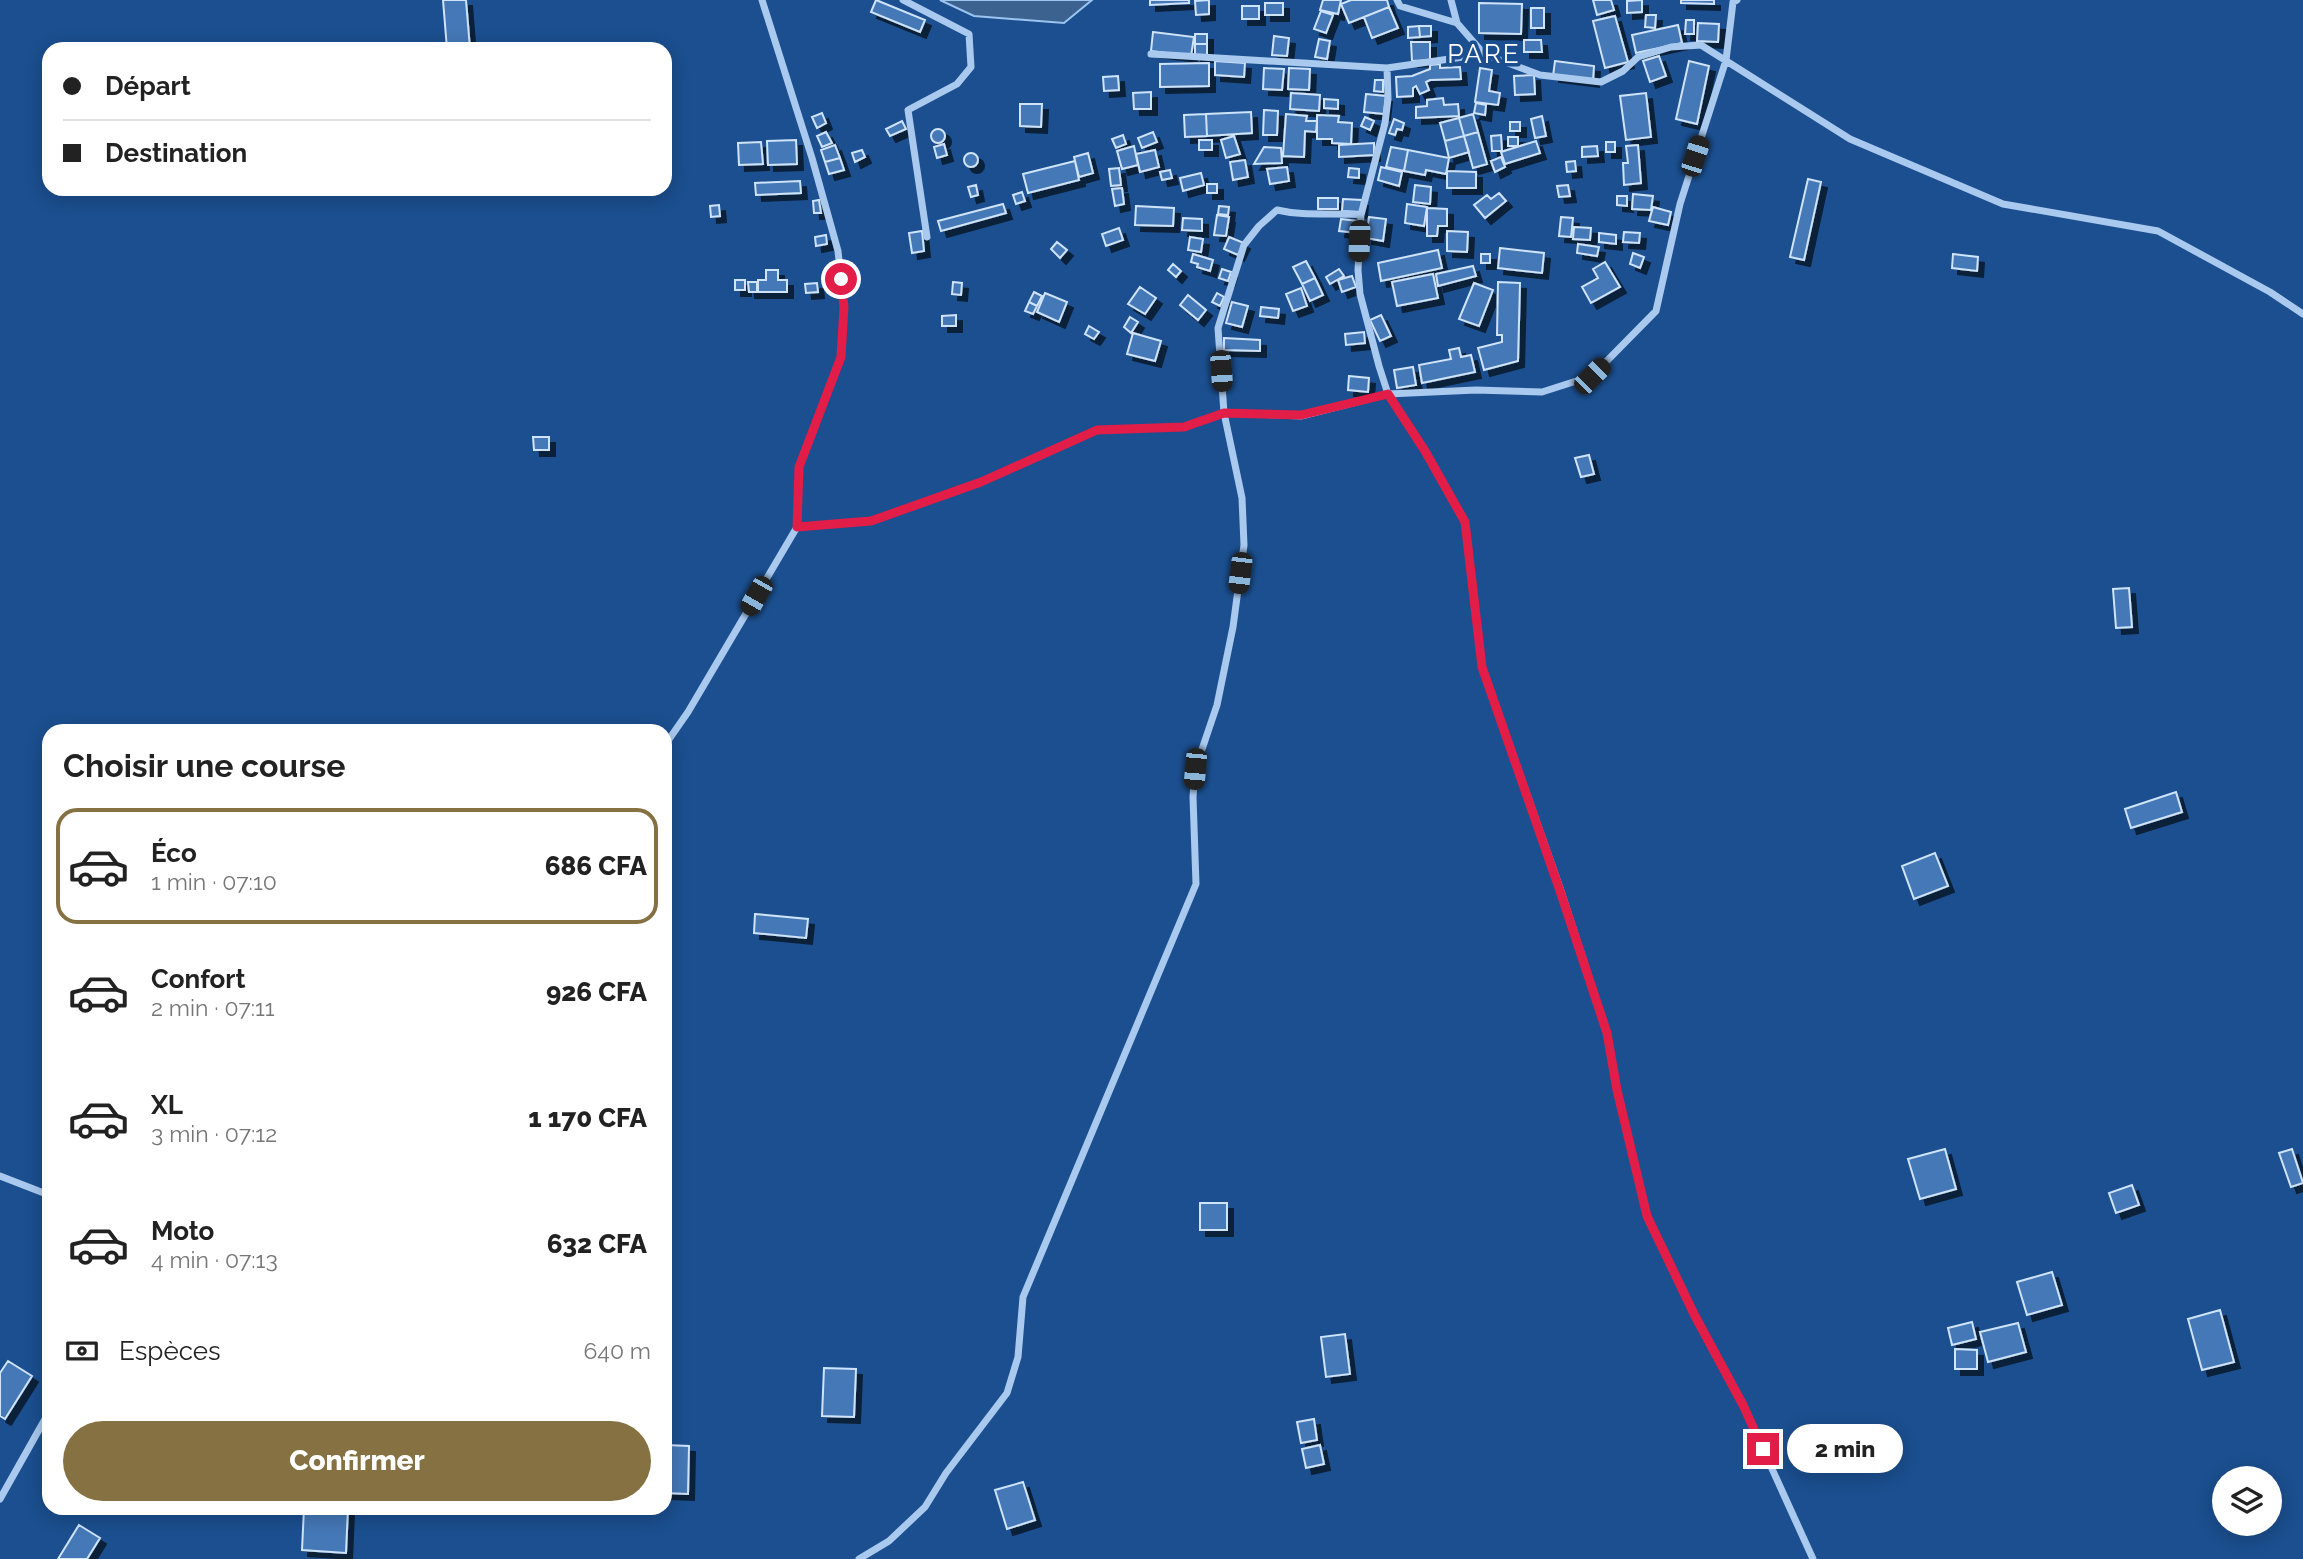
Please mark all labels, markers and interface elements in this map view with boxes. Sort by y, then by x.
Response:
district label: PARE [1447,39,1521,69]
text: Départ [105,71,191,101]
car [1679,133,1712,179]
text: Destination [105,138,247,168]
car [1348,220,1371,262]
route start [825,263,857,295]
car [1210,349,1233,393]
car [1570,354,1615,398]
car [1228,551,1253,595]
car [737,573,776,619]
text: Choisir une course [63,747,346,784]
car [1183,747,1208,791]
icon: car [67,835,130,898]
text: Éco [151,838,197,868]
text: 686 CFA [545,851,647,881]
text: 1 min · 07:10 [151,868,277,895]
icon: car [67,961,130,1024]
text: Confort [151,964,245,994]
text: 926 CFA [546,977,647,1007]
text: 2 min · 07:11 [151,994,275,1021]
icon: car [67,1087,130,1150]
text: XL [151,1090,183,1120]
text: 1 170 CFA [528,1103,647,1133]
text: 3 min · 07:12 [151,1120,277,1147]
icon: car [67,1213,130,1276]
text: Moto [151,1216,214,1246]
text: 632 CFA [547,1229,647,1259]
text: 4 min · 07:13 [151,1246,278,1273]
icon: cash [63,1332,101,1370]
text: Espèces [119,1336,221,1366]
text: 640 m [583,1337,651,1364]
button: Confirmer [63,1421,651,1501]
callout: 2 min [1788,1424,1903,1474]
route end [1747,1433,1779,1465]
text: 2 min [1815,1435,1875,1462]
map controls [2212,1466,2282,1536]
button: layers [2212,1466,2282,1536]

